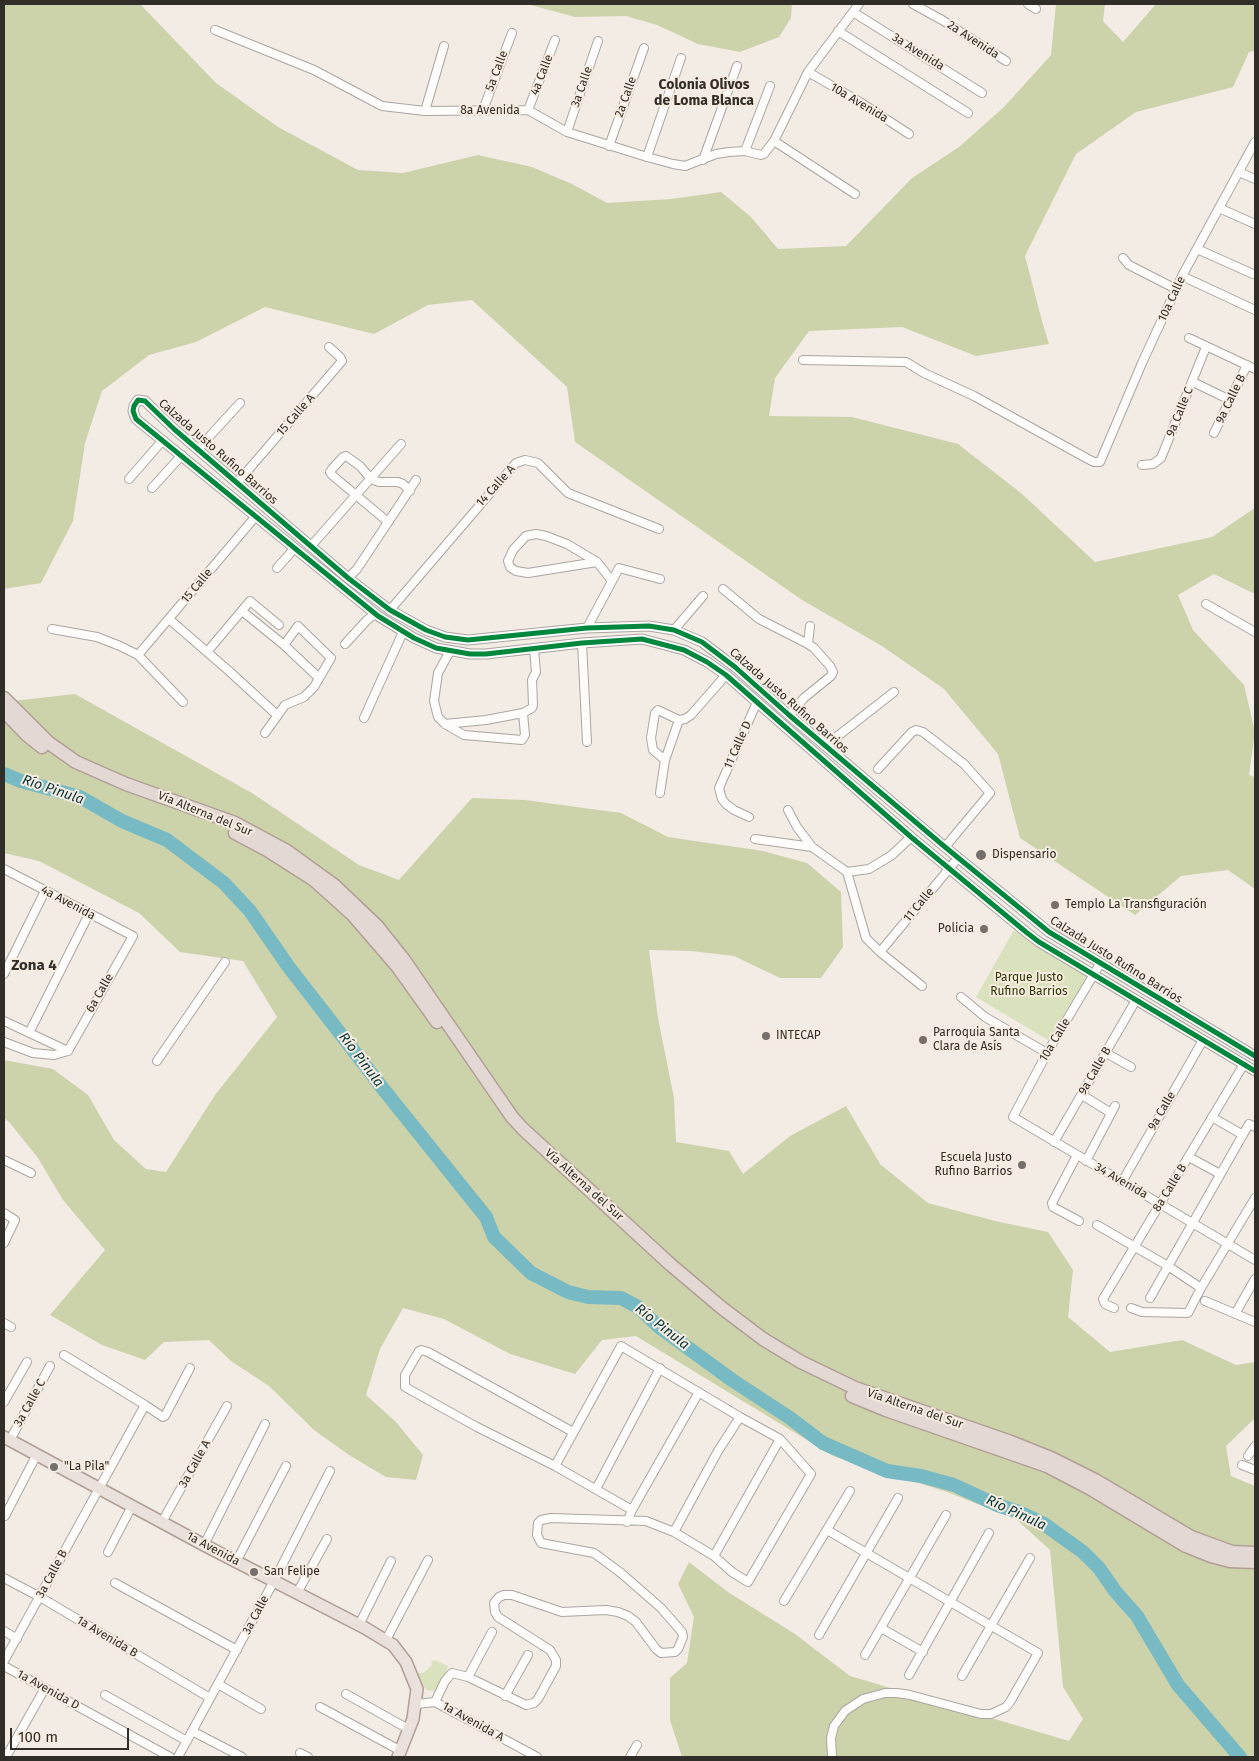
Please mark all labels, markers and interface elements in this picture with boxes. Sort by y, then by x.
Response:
street label: 2a Avenida [944,18,1002,62]
street label: 3a Avenida [889,30,947,74]
street label: 5a Calle [483,49,511,93]
street label: 4a Calle [528,53,556,97]
street label: 3a Calle [568,65,596,109]
street label: 2a Calle [612,75,640,119]
district label: Colonia Olivos de Loma Blanca [654,77,754,110]
street label: 10a Avenida [827,80,891,126]
street label: 8a Avenida [460,104,520,118]
street label: 10a Calle [1155,274,1189,324]
street label: 9a Calle B [1213,372,1249,426]
street label: 9a Calle C [1164,385,1196,439]
street label: 15 Calle A [274,391,318,439]
street label: Calzada Justo Rufino Barrios [155,396,281,508]
street label: 14 Calle A [473,462,519,510]
street label: 15 Calle [178,566,216,606]
street label: Calzada Justo Rufino Barrios [726,645,852,757]
street label: 11 Calle D [721,719,755,771]
water label: Río Pinula [20,772,86,808]
street label: Vía Alterna del Sur [156,788,254,840]
marker: Dispensario [974,848,988,862]
place label: Dispensario [992,848,1056,862]
street label: 4a Avenida [38,883,98,923]
street label: 11 Calle [901,885,937,925]
place label: Templo La Transfiguración [1065,898,1207,912]
marker: Templo La Transfiguración [1049,899,1061,911]
street label: Calzada Justo Rufino Barrios [1047,913,1185,1007]
place label: Policia [938,922,974,936]
marker: Policia [978,923,990,935]
district label: Zona 4 [11,957,57,975]
street label: 6a Calle [83,971,117,1015]
park label: Parque Justo Rufino Barrios [990,971,1068,999]
street label: 10a Calle [1036,1016,1074,1064]
place label: Parroquia Santa Clara de Asís [933,1026,1020,1054]
water label: Río Pinula [335,1029,387,1091]
place label: INTECAP [776,1029,821,1043]
marker: INTECAP [760,1030,772,1042]
marker: Parroquia Santa Clara de Asís [917,1034,929,1046]
street label: 9a Calle B [1076,1045,1114,1097]
street label: 9a Calle [1145,1089,1179,1133]
street label: Vía Alterna del Sur [542,1146,626,1224]
place label: Escuela Justo Rufino Barrios [935,1151,1012,1179]
marker: Escuela Justo Rufino Barrios [1016,1159,1028,1171]
street label: 34 Avenida [1092,1160,1150,1202]
street label: 8a Calle B [1150,1162,1190,1214]
water label: Río Pinula [632,1301,692,1353]
street label: 3a Calle C [11,1377,49,1429]
street label: Vía Alterna del Sur [865,1386,965,1432]
street label: 3a Calle A [176,1438,214,1490]
place label: "La Pila" [64,1460,109,1474]
marker: "La Pila" [48,1461,60,1473]
water label: Río Pinula [983,1492,1049,1534]
street label: 1a Avenida [184,1529,242,1569]
street label: 3a Calle B [33,1547,71,1601]
place label: San Felipe [264,1565,320,1579]
marker: San Felipe [248,1566,260,1578]
street label: 3a Calle [240,1593,272,1637]
street label: 1a Avenida B [74,1613,140,1661]
street label: 1a Avenida D [14,1667,82,1713]
street label: 1a Avenida A [440,1699,506,1745]
scale bar [12,1718,131,1750]
text: 100 m [18,1728,58,1746]

